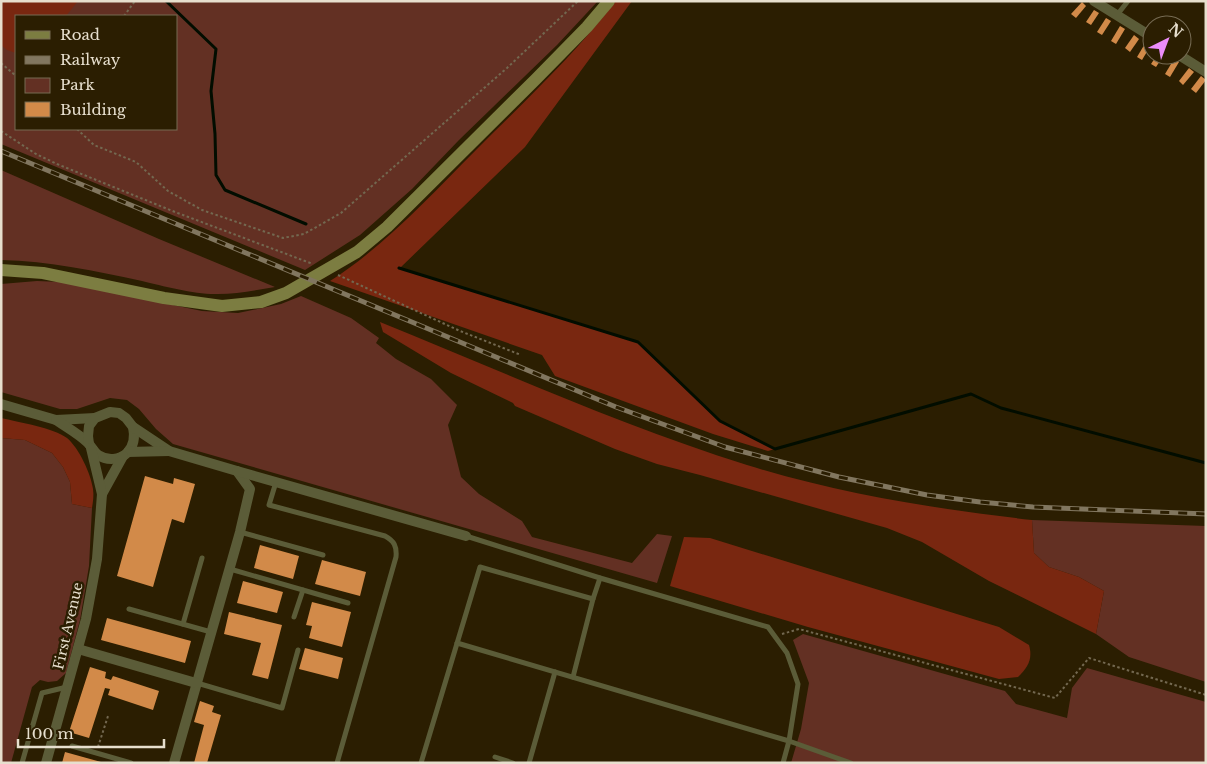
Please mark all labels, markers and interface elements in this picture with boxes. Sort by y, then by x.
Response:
legend [15,15,178,130]
north arrow [1142,15,1192,65]
text: N [1165,19,1187,41]
text: Road [60,25,100,44]
text: Railway [60,50,121,69]
text: Park [60,75,96,94]
text: Building [60,100,127,119]
street label: First Avenue [49,580,87,672]
scale bar [18,716,164,748]
text: 100 m [25,724,74,743]

